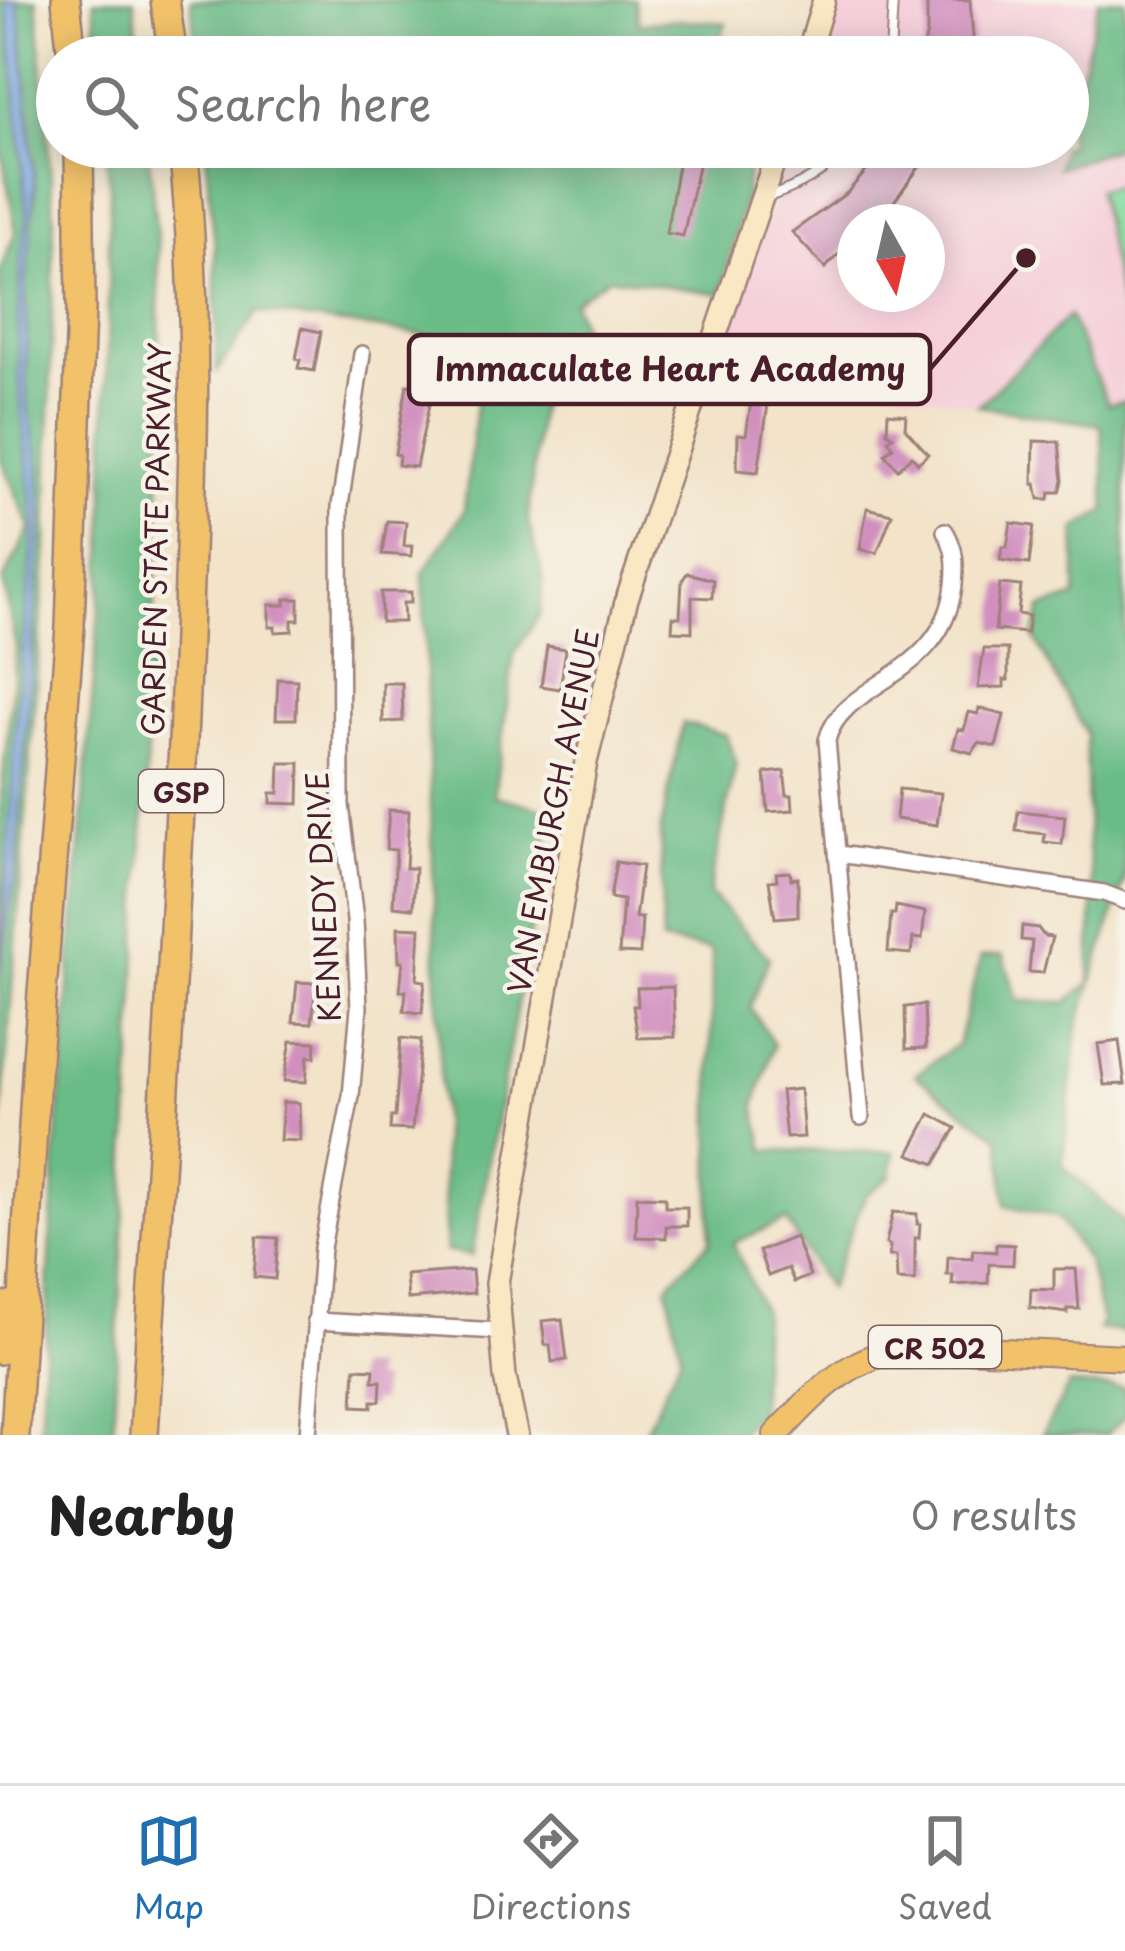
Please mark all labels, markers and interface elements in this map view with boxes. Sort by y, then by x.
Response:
search box [36,36,1089,168]
text: Search here [174,68,431,136]
icon: search [78,69,144,135]
north arrow [837,204,945,312]
callout: Immaculate Heart Academy [409,335,930,404]
street label: GARDEN STATE PARKWAY [129,342,181,736]
text: Immaculate Heart Academy [434,342,906,392]
street label: VAN EMBURGH AVENUE [495,625,609,997]
road number: GSP [139,770,223,812]
street label: KENNEDY DRIVE [293,771,351,1023]
road number: CR 502 [869,1326,1001,1368]
text: Nearby [48,1475,235,1552]
text: 0 results [911,1484,1077,1543]
tab: Map [133,1808,204,1930]
tab: Directions [471,1808,631,1930]
tab: Saved [898,1808,992,1930]

